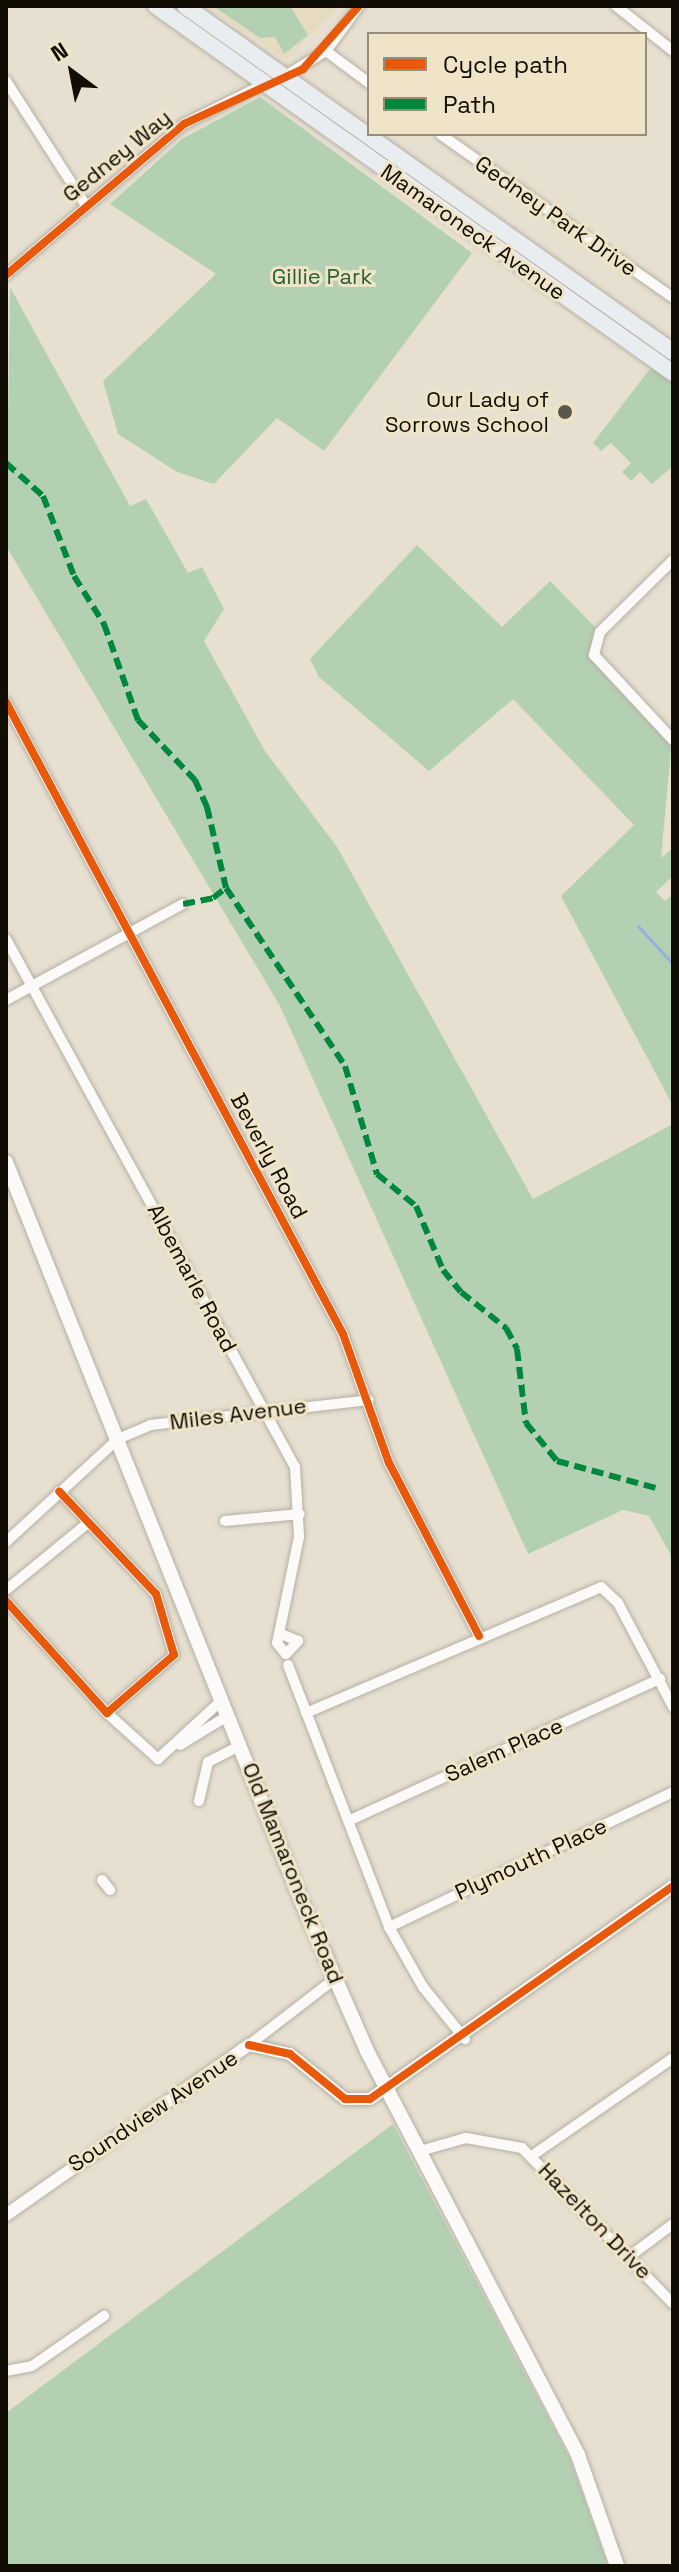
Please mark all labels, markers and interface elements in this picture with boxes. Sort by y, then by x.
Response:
north arrow [32,32,112,112]
legend [367,32,647,136]
text: N [46,36,73,67]
text: Cycle path [443,49,568,80]
text: Path [443,89,496,120]
street label: Gedney Way [57,104,177,208]
street label: Gedney Park Drive [470,150,642,282]
street label: Mamaroneck Avenue [375,158,571,306]
park label: Gillie Park [272,264,372,290]
place label: Our Lady of Sorrows School [385,386,549,438]
marker: Our Lady of Sorrows School [556,403,574,421]
street label: Beverly Road [225,1089,313,1223]
street label: Albemarle Road [142,1199,242,1357]
street label: Miles Avenue [168,1393,308,1435]
street label: Salem Place [441,1712,567,1788]
street label: Old Mamaroneck Road [237,1759,349,1987]
street label: Plymouth Place [451,1812,611,1906]
street label: Soundview Avenue [63,2044,243,2178]
street label: Hazelton Drive [533,2157,657,2285]

